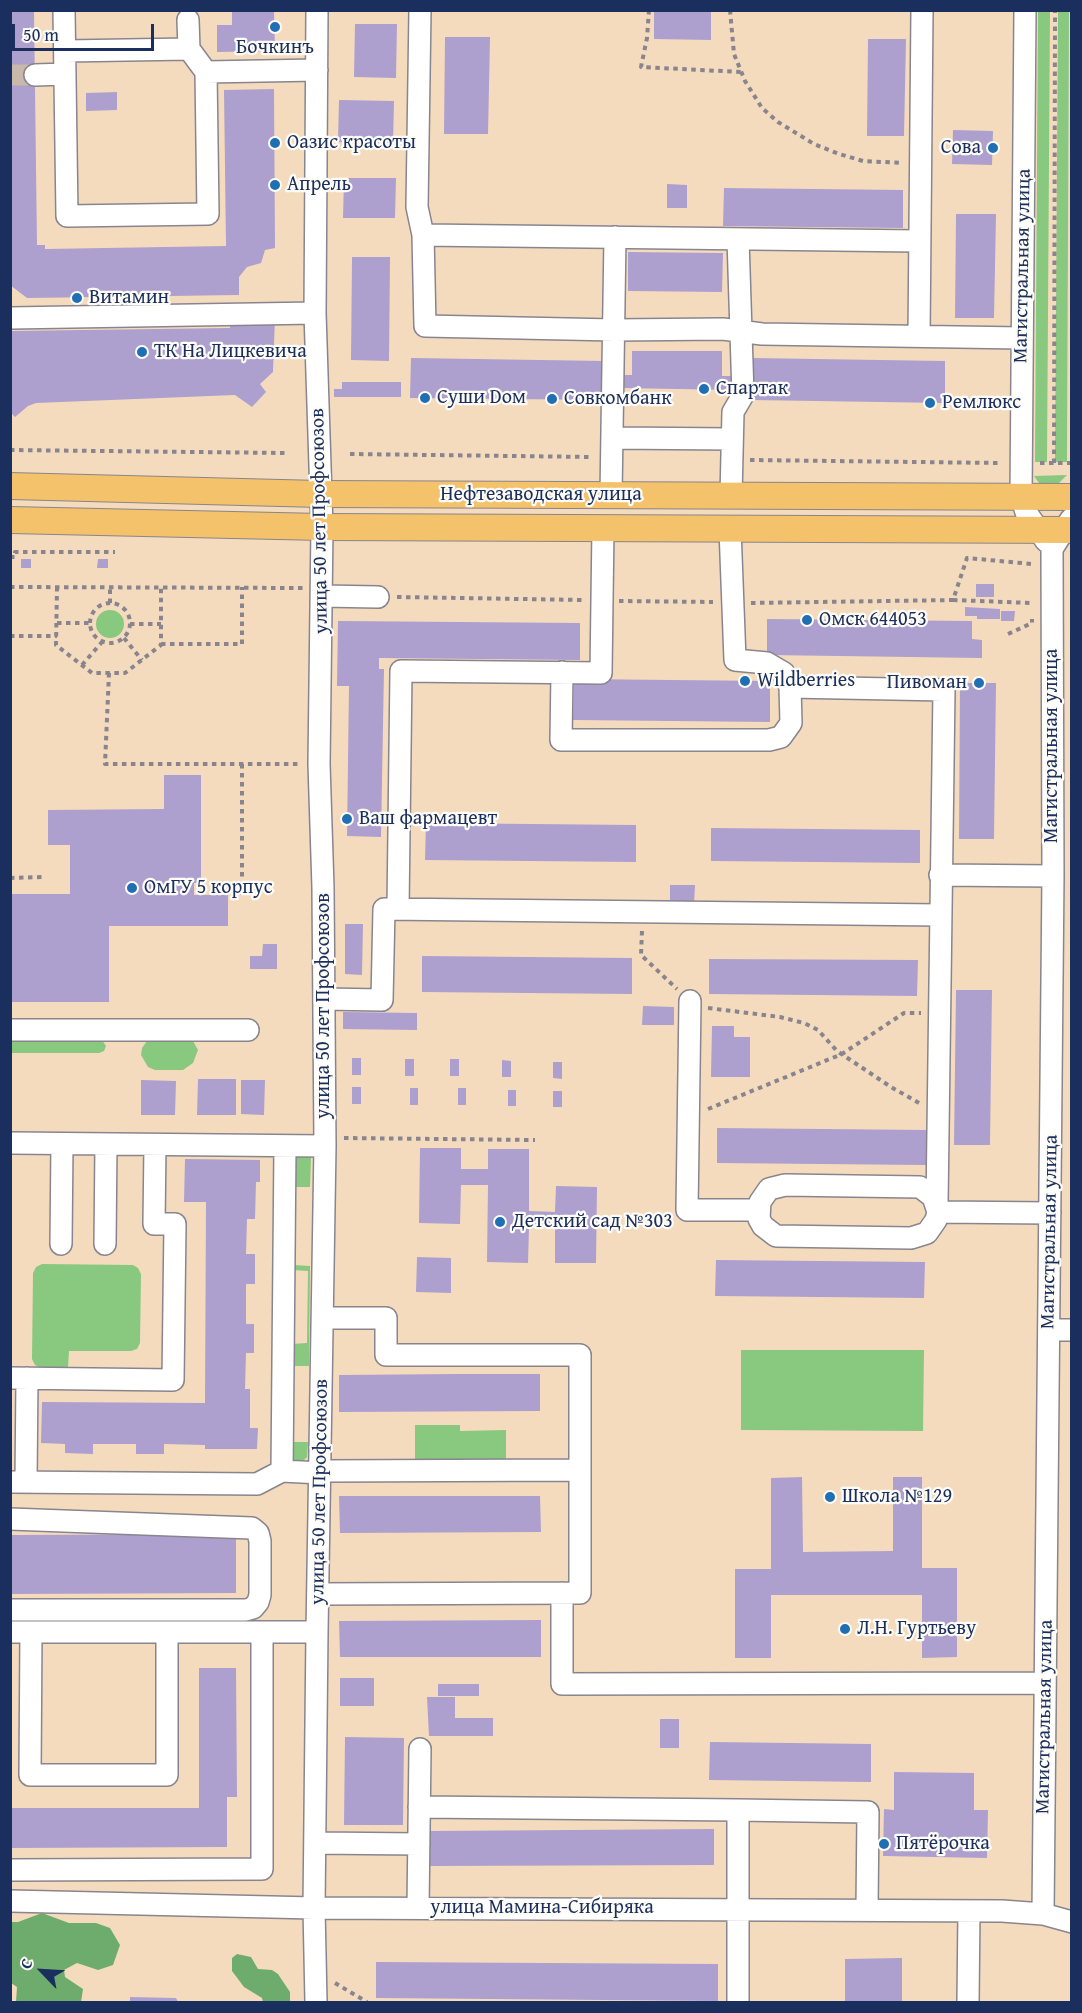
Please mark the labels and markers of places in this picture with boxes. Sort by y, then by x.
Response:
marker: Бочкинъ [268,20,282,34]
place label: Бочкинъ [236,36,314,60]
place label: Оазис красоты [287,131,416,155]
marker: Оазис красоты [268,136,282,150]
place label: Сова [941,136,981,160]
marker: Сова [986,141,1000,155]
place label: Апрель [287,173,351,197]
marker: Апрель [268,178,282,192]
place label: Витамин [89,286,169,310]
marker: Витамин [70,291,84,305]
place label: ТК На Лицкевича [154,340,307,364]
marker: ТК На Лицкевича [135,345,149,359]
place label: Спартак [716,377,788,401]
marker: Спартак [697,382,711,396]
place label: Суши Dом [437,386,526,410]
place label: Совкомбанк [564,387,672,411]
marker: Суши Dом [418,391,432,405]
place label: Ремлюкс [942,391,1021,415]
marker: Совкомбанк [545,392,559,406]
marker: Ремлюкс [923,396,937,410]
place label: Омск 644053 [819,608,927,632]
marker: Омск 644053 [800,613,814,627]
place label: Wildberries [757,669,855,693]
place label: Пивоман [887,671,967,695]
marker: Wildberries [738,674,752,688]
marker: Пивоман [972,676,986,690]
place label: Ваш фармацевт [359,807,497,831]
marker: Ваш фармацевт [340,812,354,826]
place label: ОмГУ 5 корпус [144,876,273,900]
marker: ОмГУ 5 корпус [125,881,139,895]
place label: Детский сад №303 [512,1210,673,1234]
marker: Детский сад №303 [493,1215,507,1229]
place label: Школа №129 [842,1485,952,1509]
marker: Школа №129 [823,1490,837,1504]
place label: Л.Н. Гуртьеву [857,1617,976,1641]
marker: Л.Н. Гуртьеву [838,1622,852,1636]
place label: Пятёрочка [896,1832,990,1856]
marker: Пятёрочка [877,1837,891,1851]

